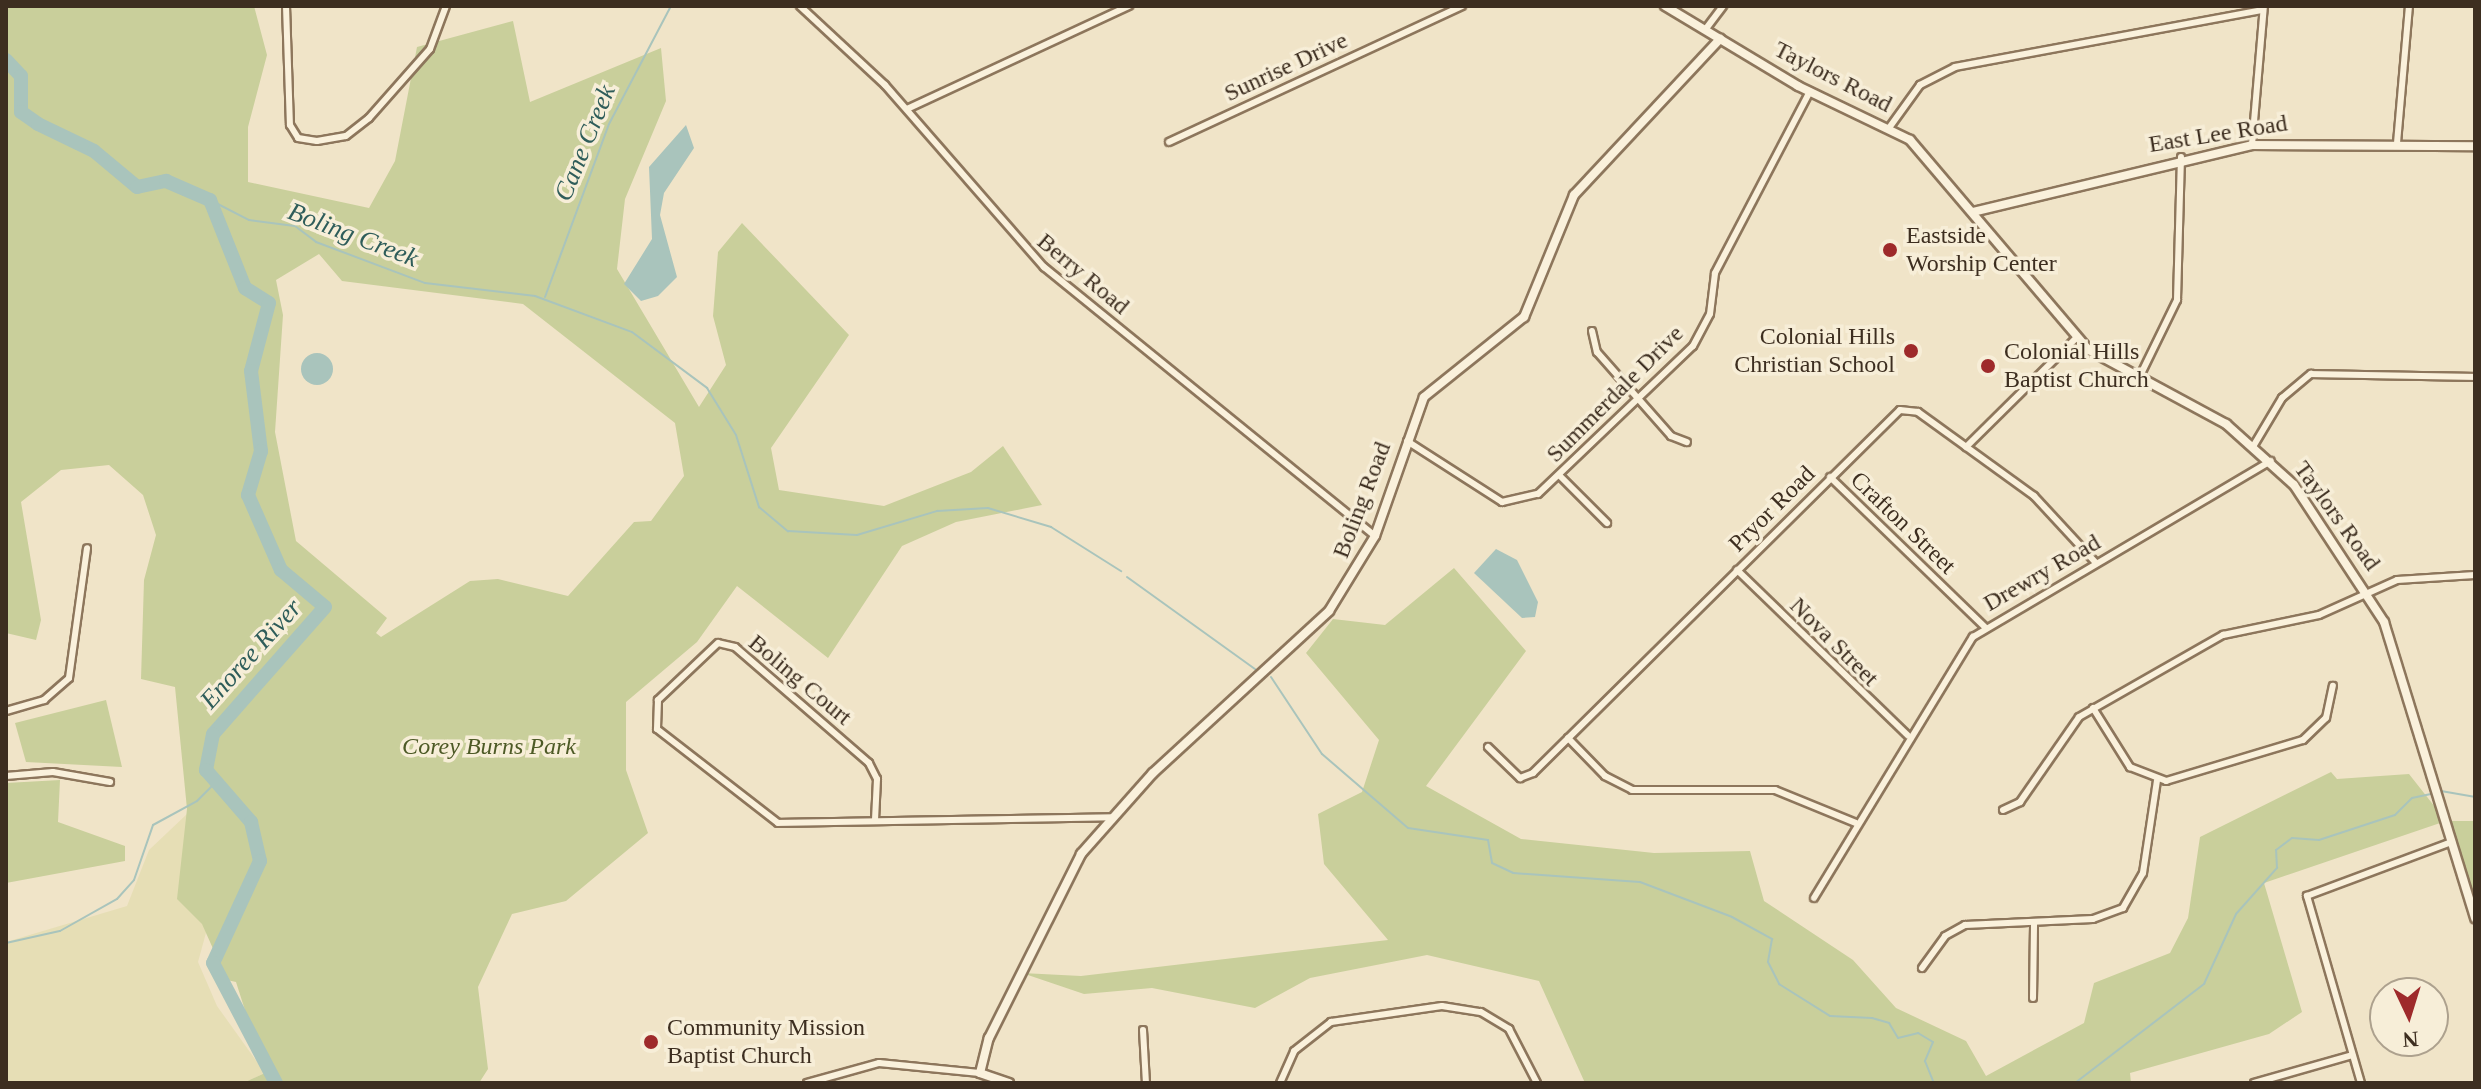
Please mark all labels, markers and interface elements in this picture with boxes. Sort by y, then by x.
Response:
street label: Sunrise Drive [1220,26,1352,108]
street label: Taylors Road [1769,35,1897,119]
water label: Cane Creek [548,80,622,206]
street label: East Lee Road [2147,109,2289,159]
water label: Boling Creek [283,196,423,274]
place label: Eastside Worship Center [1906,222,2057,278]
street label: Berry Road [1031,227,1135,321]
marker: Eastside Worship Center [1881,241,1899,259]
street label: Summerdale Drive [1540,319,1690,469]
place label: Colonial Hills Christian School [1734,323,1895,379]
place label: Colonial Hills Baptist Church [2004,338,2149,394]
marker: Colonial Hills Christian School [1902,342,1920,360]
marker: Colonial Hills Baptist Church [1979,357,1997,375]
street label: Boling Road [1327,438,1397,562]
street label: Taylors Road [2288,456,2386,576]
street label: Pryor Road [1723,460,1821,558]
street label: Crafton Street [1844,466,1962,580]
street label: Drewry Road [1979,528,2105,618]
street label: Nova Street [1784,592,1884,692]
water label: Enoree River [194,593,308,715]
street label: Boling Court [742,628,858,732]
park label: Corey Burns Park [402,733,576,761]
north arrow [2369,977,2449,1057]
place label: Community Mission Baptist Church [667,1014,865,1070]
text: N [2402,1026,2419,1052]
marker: Community Mission Baptist Church [642,1033,660,1051]

